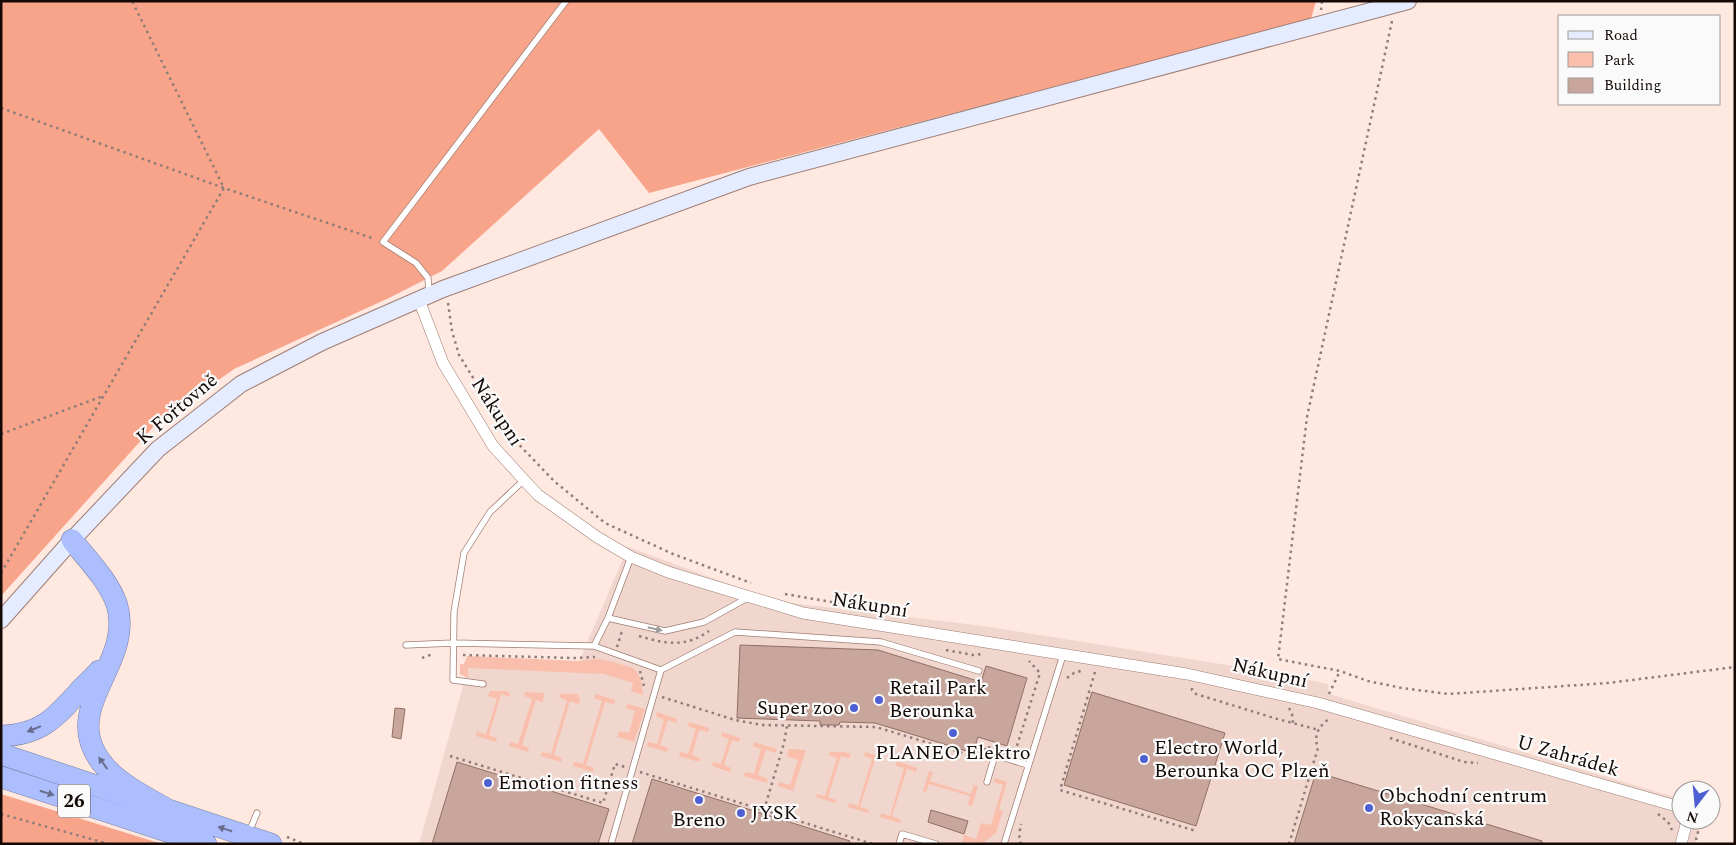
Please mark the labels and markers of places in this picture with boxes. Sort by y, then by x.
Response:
place label: Retail Park Berounka [889,673,987,726]
place label: Super zoo [757,693,844,723]
marker: Retail Park Berounka [873,694,885,706]
marker: Super zoo [848,702,860,714]
marker: PLANEO Elektro [947,727,959,739]
place label: Electro World, Berounka OC Plzeň [1154,733,1330,786]
place label: PLANEO Elektro [875,738,1031,768]
marker: Electro World, Berounka OC Plzeň [1138,753,1150,765]
place label: Emotion fitness [498,768,639,798]
marker: Emotion fitness [482,777,494,789]
place label: Obchodní centrum Rokycanská [1379,781,1547,834]
marker: Breno [693,794,705,806]
place label: JYSK [751,798,798,828]
marker: Obchodní centrum Rokycanská [1363,802,1375,814]
place label: Breno [672,805,726,835]
marker: JYSK [735,807,747,819]

